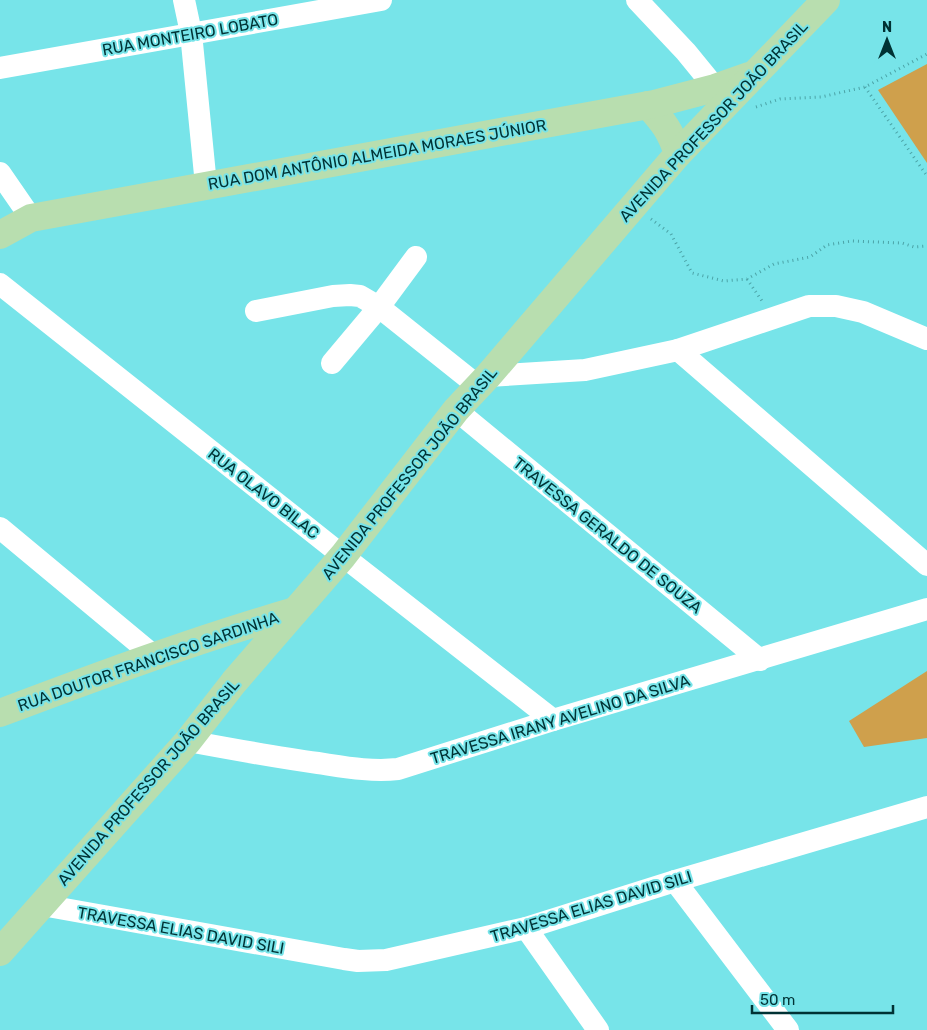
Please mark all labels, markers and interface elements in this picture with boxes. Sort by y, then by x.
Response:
street label: RUA MONTEIRO LOBATO [101,10,280,59]
north arrow [862,15,912,65]
street label: AVENIDA PROFESSOR JOÃO BRASIL [615,17,812,226]
text: N [882,19,892,36]
street label: RUA DOM ANTÔNIO ALMEIDA MORAES JÚNIOR [206,114,548,194]
street label: AVENIDA PROFESSOR JOÃO BRASIL [318,363,501,583]
street label: RUA OLAVO BILAC [204,444,323,543]
street label: TRAVESSA GERALDO DE SOUZA [509,453,706,618]
street label: RUA DOUTOR FRANCISCO SARDINHA [15,608,281,715]
street label: TRAVESSA IRANY AVELINO DA SILVA [428,671,693,768]
street label: AVENIDA PROFESSOR JOÃO BRASIL [53,675,243,889]
street label: TRAVESSA ELIAS DAVID SILI [488,867,694,946]
street label: TRAVESSA ELIAS DAVID SILI [76,903,286,958]
scale bar [752,982,893,1014]
text: 50 m [760,991,795,1009]

